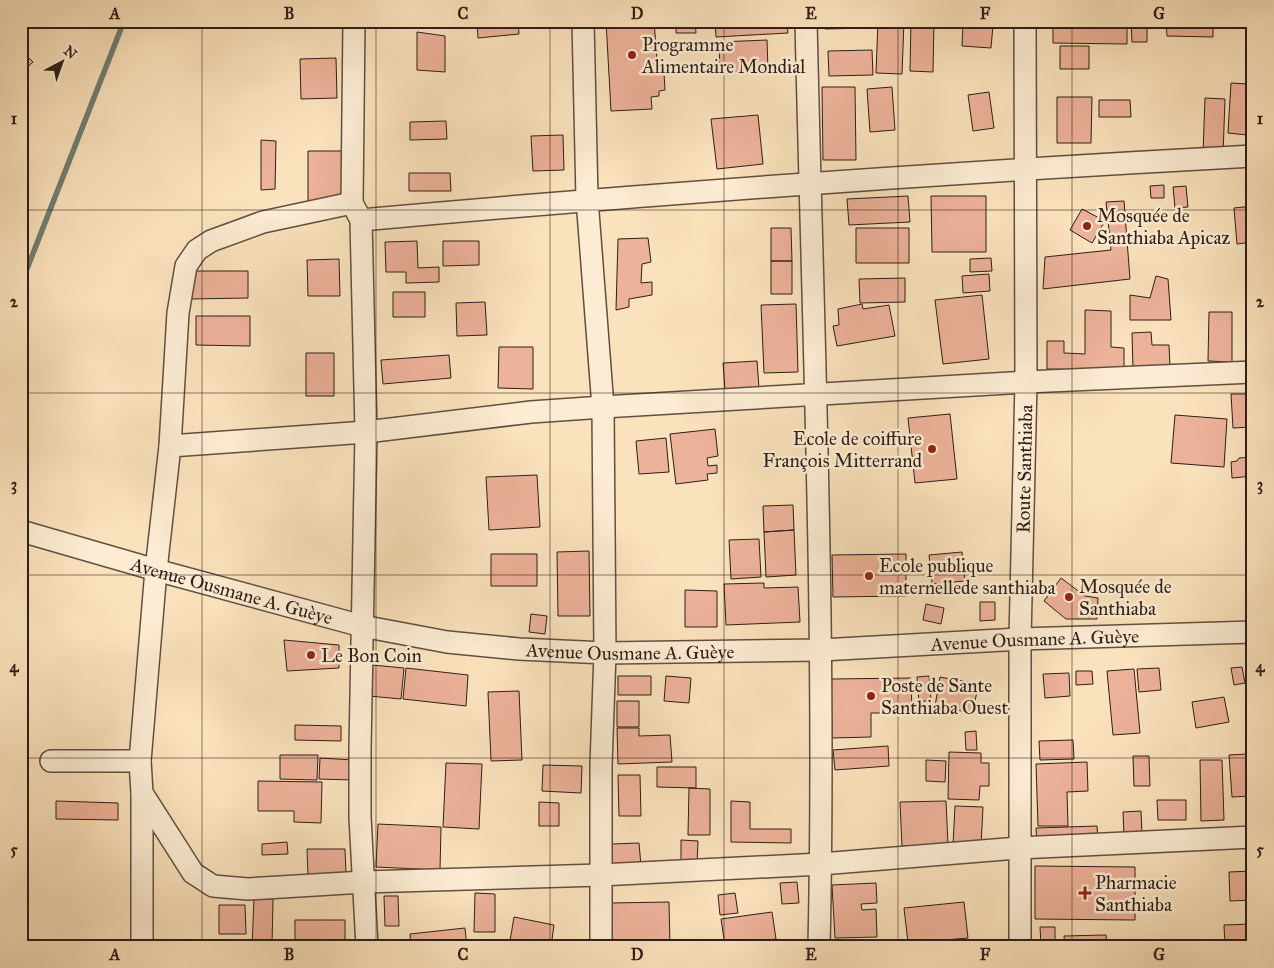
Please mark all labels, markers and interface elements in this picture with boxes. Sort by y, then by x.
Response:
text: A [109,4,121,23]
text: B [284,4,294,23]
text: C [458,4,469,23]
text: D [631,4,644,23]
text: E [805,4,817,23]
text: F [980,4,991,23]
text: G [1153,4,1165,23]
place label: Programme Alimentaire Mondial [641,33,806,78]
north arrow [38,38,88,88]
text: N [60,42,80,63]
marker: Programme Alimentaire Mondial [626,49,638,61]
text: 1 [11,109,18,128]
text: 1 [1257,109,1264,128]
place label: Mosquée de Santhiaba Apicaz [1097,204,1231,249]
marker: Mosquée de Santhiaba Apicaz [1081,220,1093,232]
text: 2 [10,292,19,311]
text: 2 [1256,292,1265,311]
street label: Route Santhiaba [1011,403,1037,534]
place label: Ecole de coiffure François Mitterrand [762,427,922,472]
marker: Ecole de coiffure François Mitterrand [926,443,938,455]
text: 3 [11,475,17,495]
text: 3 [1257,475,1263,495]
street label: Avenue Ousmane A. Guèye [127,552,335,630]
place label: Ecole publique maternellede santhiaba [879,554,1057,599]
marker: Ecole publique maternellede santhiaba [863,570,875,582]
place label: Mosquée de Santhiaba [1079,575,1172,620]
marker: Mosquée de Santhiaba [1063,591,1075,603]
street label: Avenue Ousmane A. Guèye [929,624,1139,656]
street label: Avenue Ousmane A. Guèye [524,638,734,665]
place label: Le Bon Coin [321,644,422,667]
marker: Le Bon Coin [305,649,317,661]
text: 4 [10,657,20,677]
text: 4 [1256,657,1266,677]
place label: Poste de Sante Santhiaba Ouest [881,674,1008,719]
marker: Poste de Sante Santhiaba Ouest [865,690,877,702]
text: 5 [10,840,18,859]
text: 5 [1256,840,1264,859]
place label: Pharmacie Santhiaba [1095,871,1177,916]
marker: Pharmacie Santhiaba [1079,887,1091,899]
text: A [109,945,121,964]
text: B [284,945,294,964]
text: C [458,945,469,964]
text: D [631,945,644,964]
text: E [805,945,817,964]
text: F [980,945,991,964]
text: G [1153,945,1165,964]

